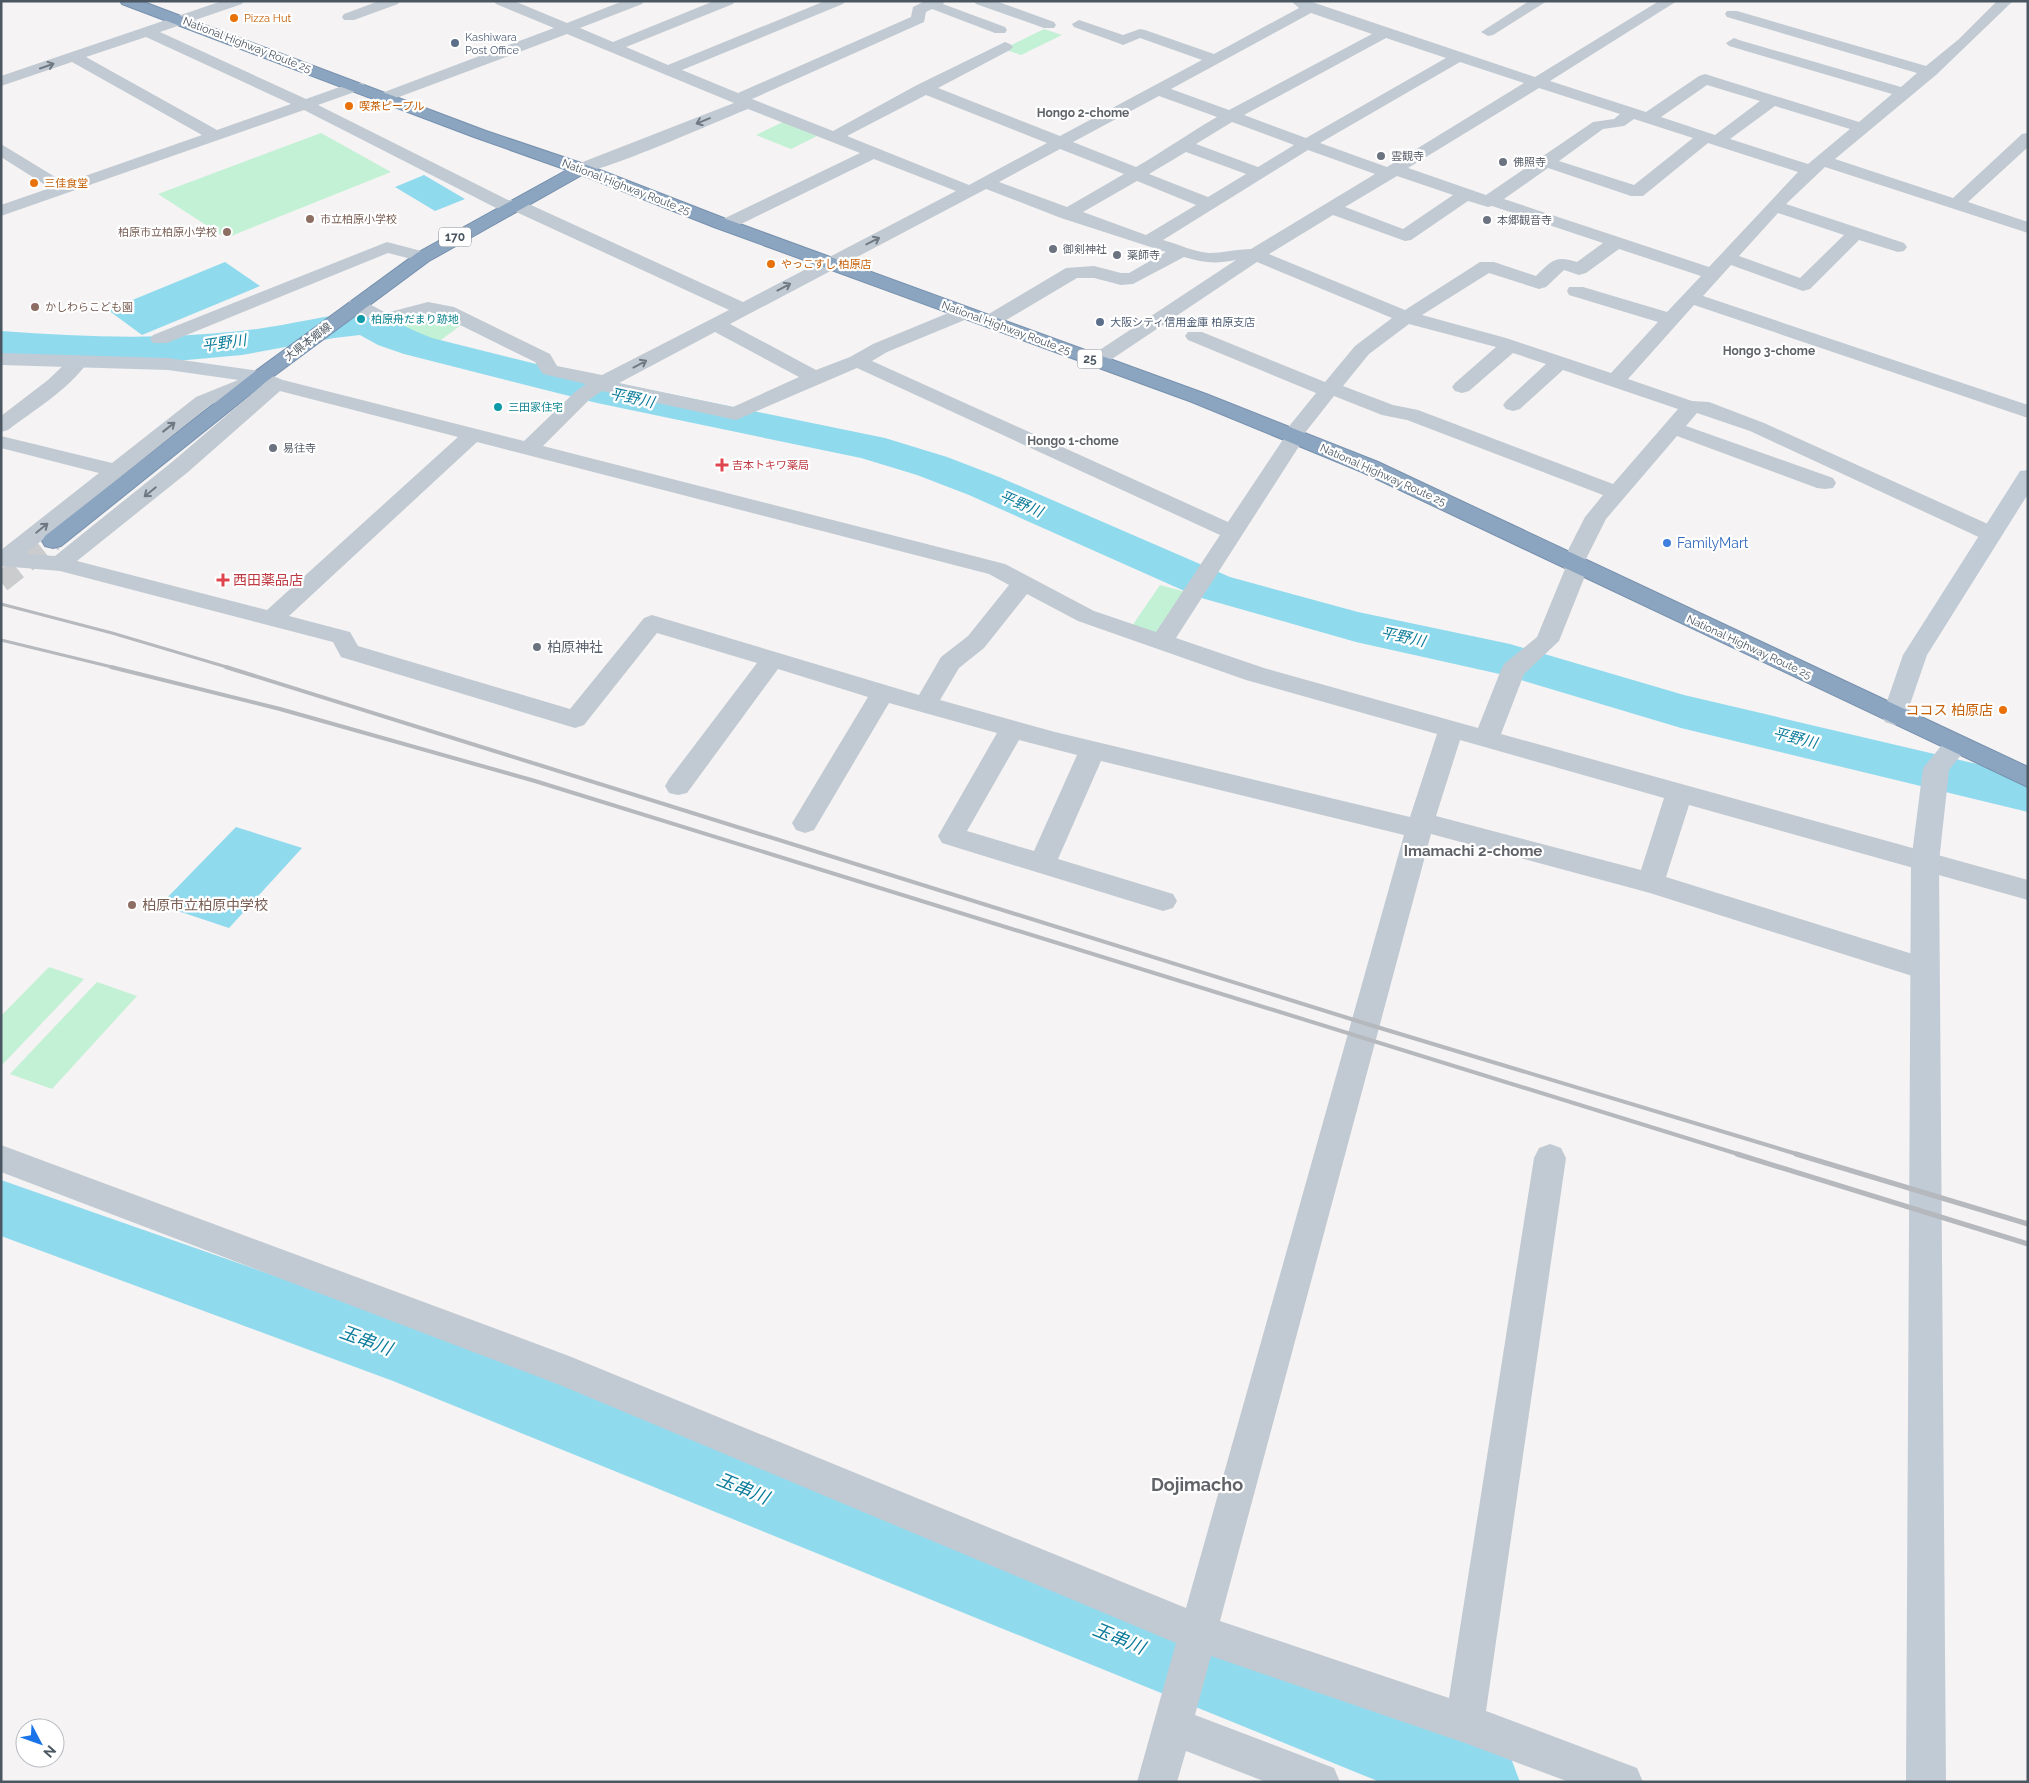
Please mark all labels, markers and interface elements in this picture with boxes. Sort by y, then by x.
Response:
marker: Pizza Hut [228,12,240,24]
place label: Pizza Hut [244,12,292,25]
street label: National Highway Route 25 [181,15,313,75]
place label: Kashiwara Post Office [465,31,519,57]
marker: Kashiwara Post Office [449,37,461,49]
one-way arrow [39,61,55,70]
marker: 喫茶ピープル [343,100,355,112]
place label: 喫茶ピープル [359,100,424,113]
district label: Hongo 2-chome [1037,106,1129,120]
one-way arrow [696,117,711,127]
marker: 雲観寺 [1375,150,1387,162]
place label: 雲観寺 [1391,150,1424,163]
marker: 佛照寺 [1497,156,1509,168]
place label: 佛照寺 [1513,156,1546,169]
street label: National Highway Route 25 [560,157,692,217]
marker: 三佳食堂 [28,177,40,189]
place label: 三佳食堂 [44,177,88,190]
marker: 市立柏原小学校 [304,213,316,225]
place label: 市立柏原小学校 [320,213,397,226]
marker: 本郷観音寺 [1481,214,1493,226]
place label: 本郷観音寺 [1497,214,1552,227]
place label: 柏原市立柏原小学校 [118,226,217,239]
marker: 柏原市立柏原小学校 [221,226,233,238]
road number: 170 [439,228,471,246]
one-way arrow [865,236,880,246]
marker: 御剣神社 [1047,243,1059,255]
place label: 御剣神社 [1062,243,1107,256]
marker: 薬師寺 [1111,249,1123,261]
place label: 薬師寺 [1127,249,1160,262]
marker: やっこすし 柏原店 [765,258,777,270]
place label: やっこすし 柏原店 [781,258,872,271]
one-way arrow [776,282,791,291]
street label: National Highway Route 25 [940,299,1072,357]
marker: かしわらこども園 [29,301,41,313]
place label: かしわらこども園 [45,301,133,314]
marker: 柏原舟だまり跡地 [355,313,367,325]
place label: 柏原舟だまり跡地 [371,313,459,326]
marker: 大阪シティ信用金庫 柏原支店 [1094,316,1106,328]
place label: 大阪シティ信用金庫 柏原支店 [1110,316,1255,329]
street label: 大県本郷線 [282,320,334,364]
water label: 平野川 [200,331,250,355]
district label: Hongo 3-chome [1723,344,1815,358]
road number: 25 [1078,349,1102,368]
one-way arrow [633,358,647,368]
water label: 平野川 [608,385,658,412]
marker: 三田家住宅 [492,401,504,413]
place label: 三田家住宅 [508,401,563,414]
one-way arrow [162,422,175,433]
district label: Hongo 1-chome [1027,434,1119,448]
street label: National Highway Route 25 [1318,441,1448,509]
marker: 易往寺 [267,442,279,454]
place label: 易往寺 [283,442,316,455]
marker: 吉本トキワ薬局 [716,459,728,471]
place label: 吉本トキワ薬局 [732,459,809,472]
one-way arrow [144,486,157,497]
water label: 平野川 [997,487,1047,522]
one-way arrow [35,523,48,534]
place label: FamilyMart [1677,535,1749,551]
marker: FamilyMart [1661,537,1673,549]
place label: 西田薬品店 [233,572,303,588]
marker: 西田薬品店 [217,574,229,586]
street label: National Highway Route 25 [1685,612,1813,682]
water label: 平野川 [1379,624,1429,651]
place label: 柏原神社 [547,639,603,655]
marker: 柏原神社 [531,641,543,653]
place label: ココス 柏原店 [1905,702,1993,718]
marker: ココス 柏原店 [1997,704,2009,716]
water label: 平野川 [1771,724,1821,753]
district label: Imamachi 2-chome [1404,842,1542,860]
place label: 柏原市立柏原中学校 [142,897,268,913]
marker: 柏原市立柏原中学校 [126,899,138,911]
water label: 玉串川 [337,1321,397,1360]
water label: 玉串川 [714,1468,774,1509]
district label: Dojimacho [1151,1474,1243,1495]
water label: 玉串川 [1090,1618,1150,1659]
north arrow [15,1718,65,1768]
text: N [40,1742,59,1761]

